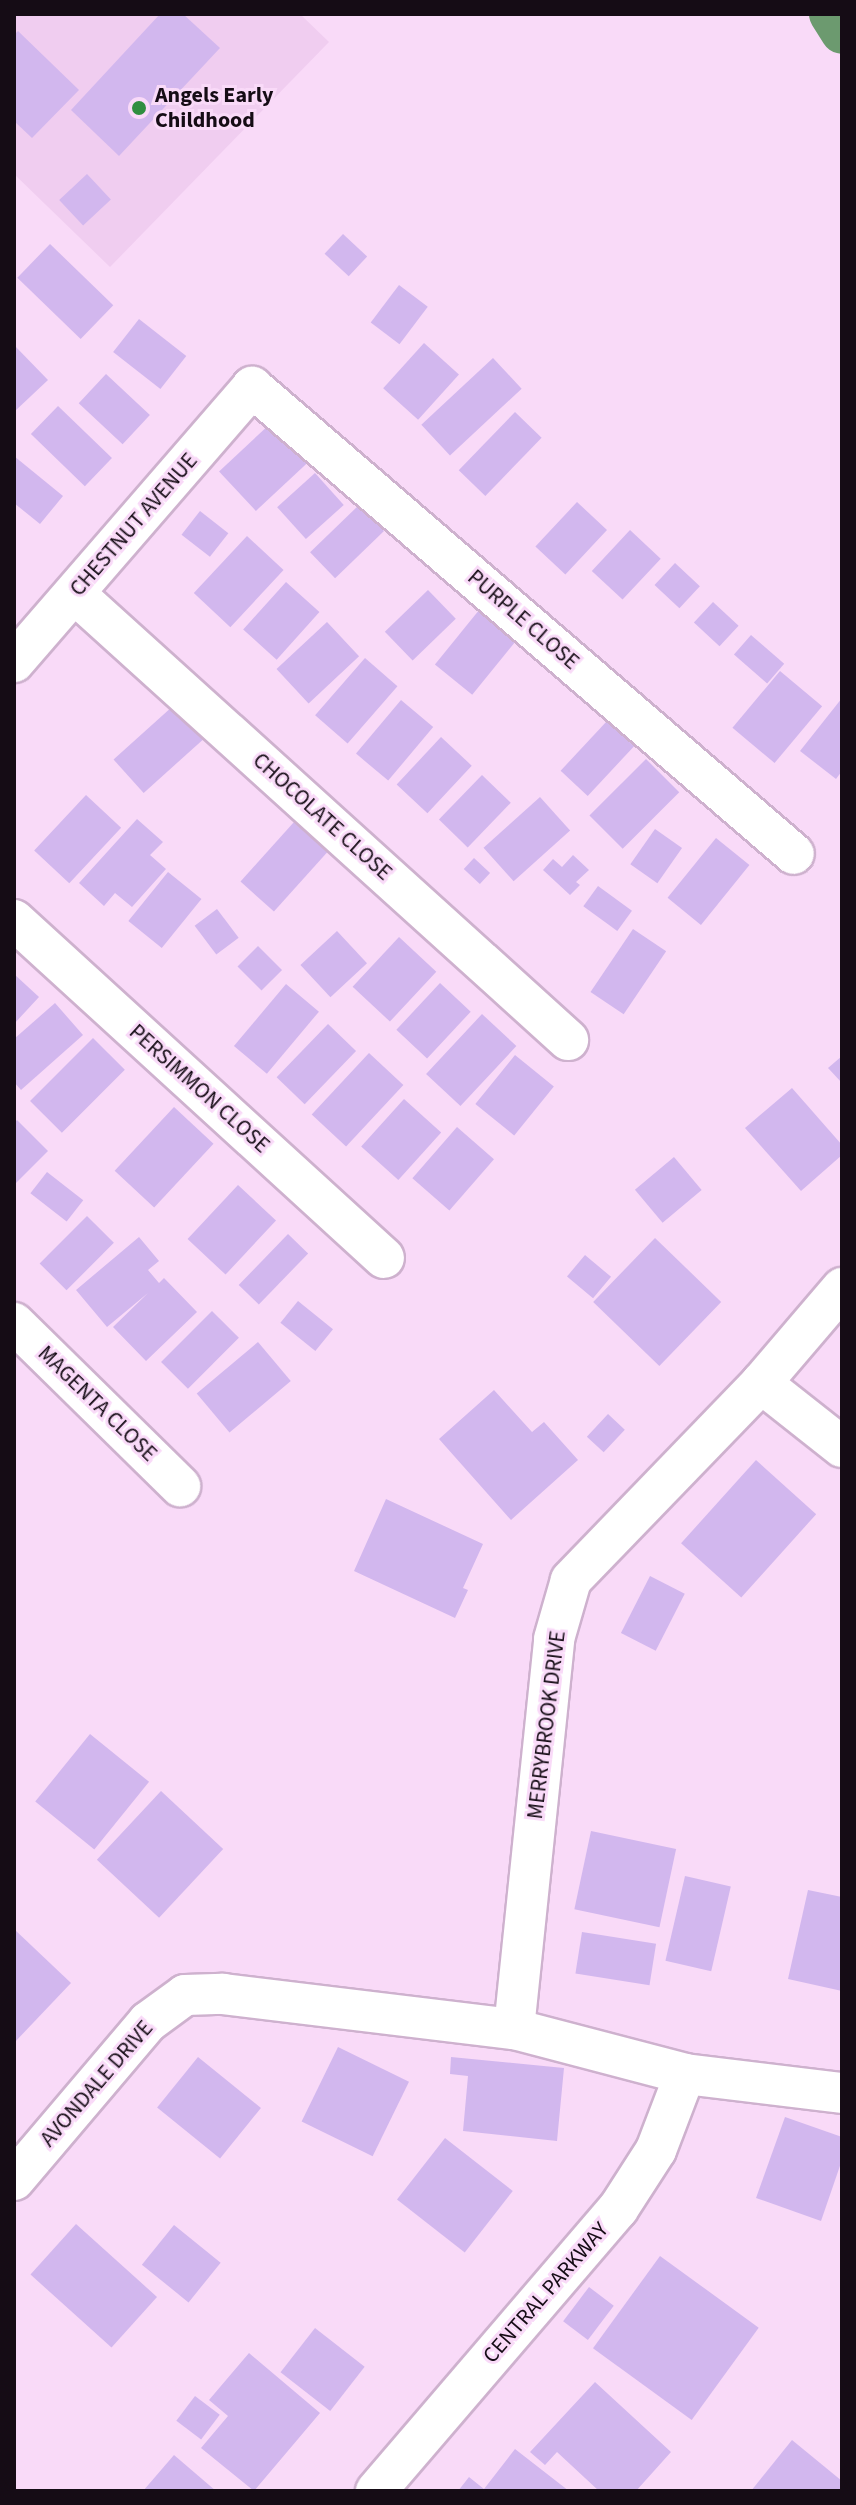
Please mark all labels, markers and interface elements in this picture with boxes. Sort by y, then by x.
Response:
place label: Angels Early Childhood [155,82,274,134]
marker: Angels Early Childhood [130,99,148,117]
street label: CHESTNUT AVENUE [65,448,203,602]
street label: PURPLE CLOSE [462,564,584,676]
street label: CHOCOLATE CLOSE [247,748,397,886]
street label: PERSIMMON CLOSE [123,1019,275,1159]
street label: MAGENTA CLOSE [32,1341,162,1467]
street label: MERRYBROOK DRIVE [522,1629,572,1821]
street label: AVONDALE DRIVE [35,2016,159,2152]
street label: CENTRAL PARKWAY [478,2217,614,2369]

